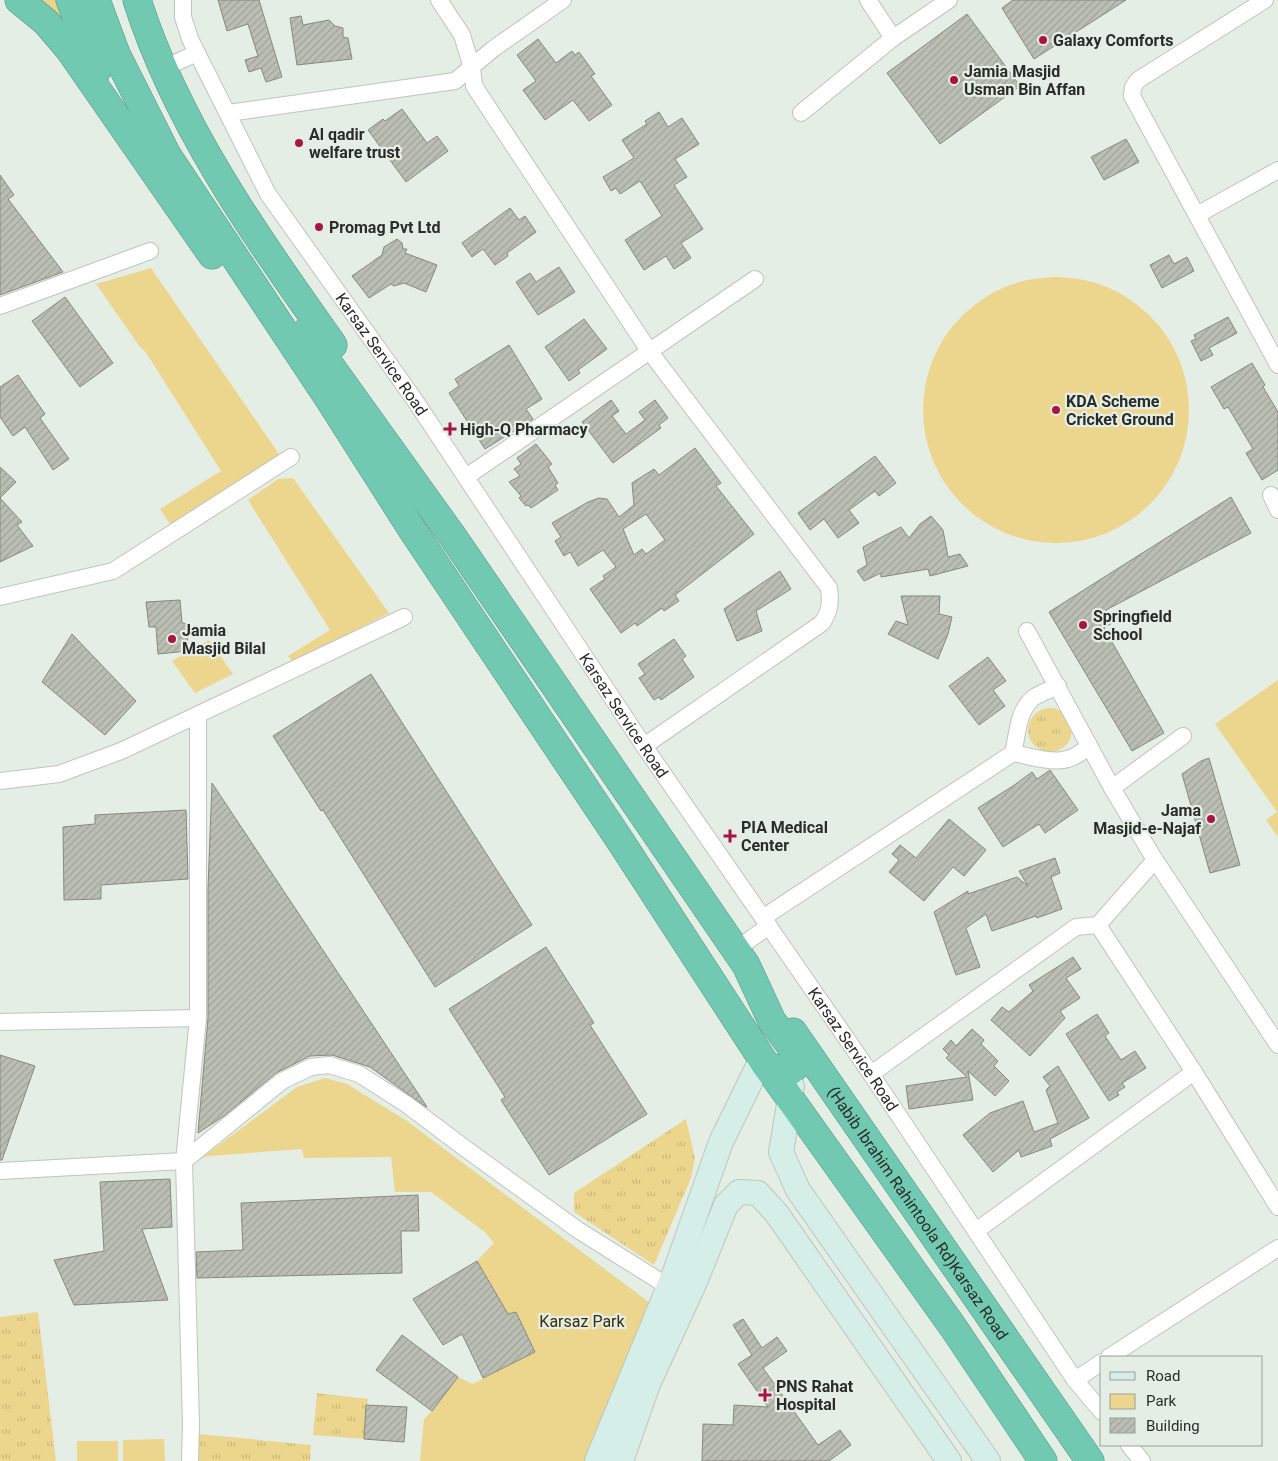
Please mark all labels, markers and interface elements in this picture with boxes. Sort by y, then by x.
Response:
place label: Galaxy Comforts [1053,31,1173,50]
marker: Galaxy Comforts [1037,34,1049,46]
place label: Jamia Masjid Usman Bin Affan [964,62,1085,99]
marker: Jamia Masjid Usman Bin Affan [948,74,960,86]
place label: Al qadir welfare trust [309,125,401,162]
marker: Al qadir welfare trust [293,137,305,149]
place label: Promag Pvt Ltd [329,218,441,237]
marker: Promag Pvt Ltd [313,221,325,233]
street label: Karsaz Service Road [332,289,432,419]
place label: KDA Scheme Cricket Ground [1066,392,1174,429]
marker: KDA Scheme Cricket Ground [1050,404,1062,416]
place label: High-Q Pharmacy [460,420,588,439]
marker: High-Q Pharmacy [444,423,456,435]
place label: Springfield School [1093,607,1172,644]
marker: Springfield School [1077,619,1089,631]
place label: Jamia Masjid Bilal [182,621,266,658]
marker: Jamia Masjid Bilal [166,633,178,645]
street label: Karsaz Service Road [576,649,672,781]
place label: Jama Masjid-e-Najaf [1093,801,1201,838]
marker: Jama Masjid-e-Najaf [1205,813,1217,825]
place label: PIA Medical Center [741,818,828,855]
marker: PIA Medical Center [723,829,737,843]
street label: Karsaz Service Road [804,984,902,1115]
street label: (Habib Ibrahim Rahintoola Rd)Karsaz Road [824,1083,1012,1343]
park label: Karsaz Park [539,1312,626,1331]
legend [1100,1356,1263,1446]
text: Road [1146,1367,1180,1385]
place label: PNS Rahat Hospital [776,1377,854,1414]
marker: PNS Rahat Hospital [758,1388,772,1402]
text: Park [1146,1392,1177,1410]
text: Building [1146,1417,1200,1435]

